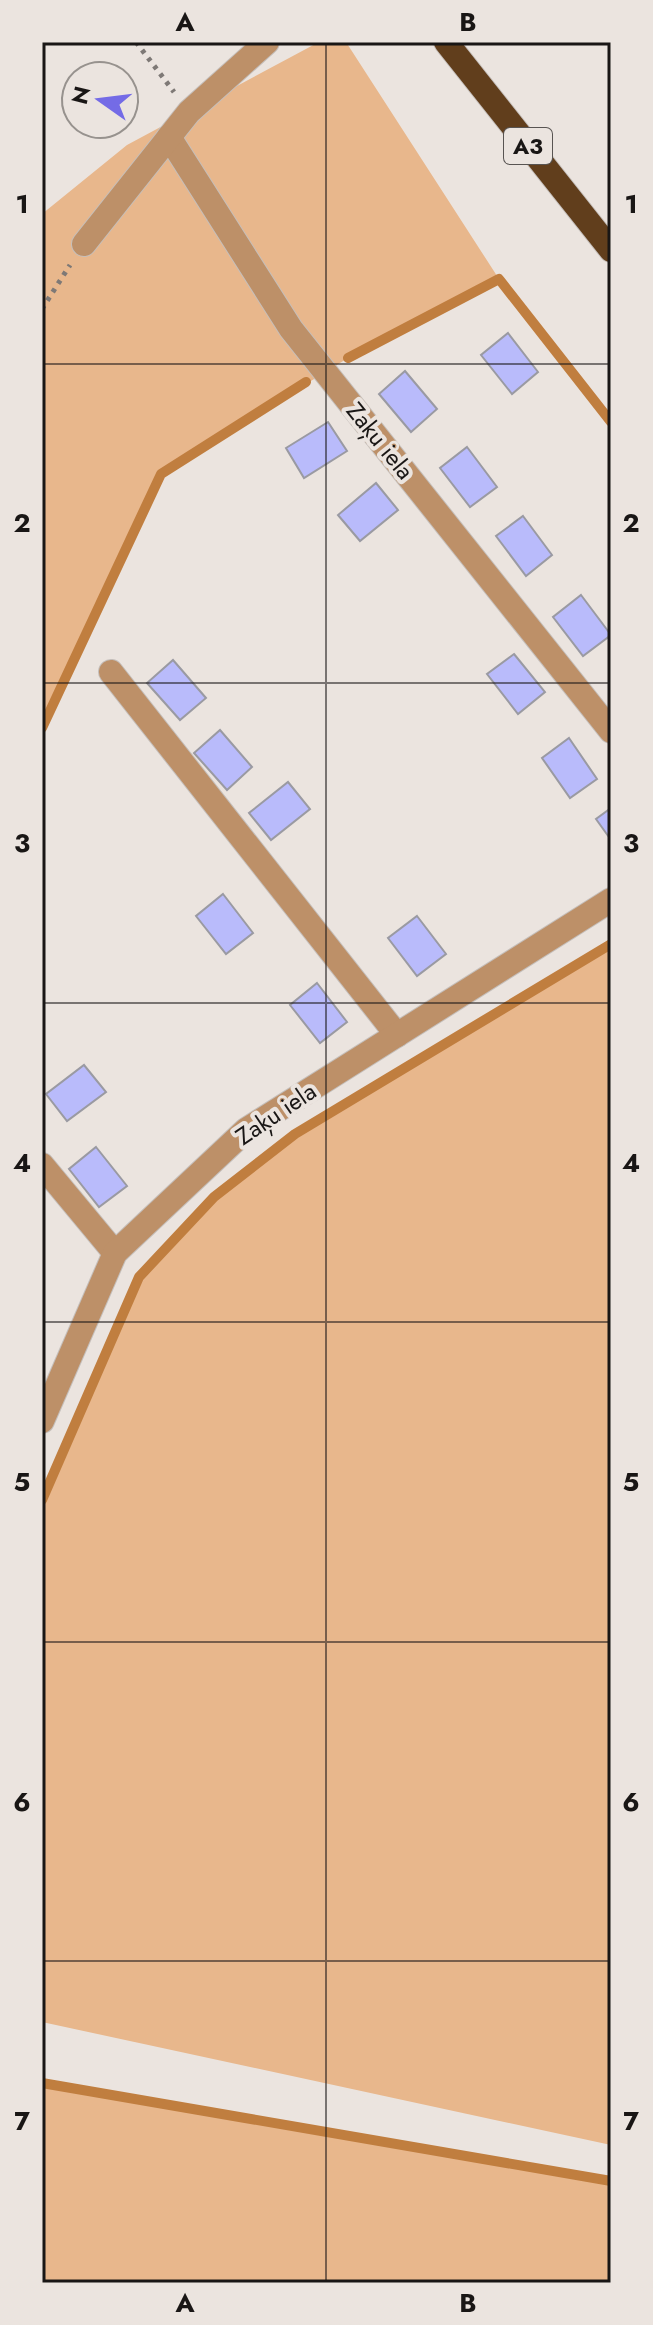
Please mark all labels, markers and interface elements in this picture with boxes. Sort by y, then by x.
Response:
text: A [174,3,195,41]
text: B [459,3,477,41]
north arrow [60,60,140,140]
text: N [63,83,98,108]
road number: A3 [504,128,552,164]
text: 1 [15,185,29,223]
text: 1 [624,185,638,223]
street label: Zaķu iela [338,395,422,487]
text: 2 [13,504,31,542]
text: 2 [622,504,640,542]
text: 3 [14,824,30,862]
text: 3 [623,824,639,862]
street label: Zaķu iela [228,1074,323,1153]
text: 4 [13,1144,31,1182]
text: 4 [622,1144,640,1182]
text: 5 [14,1463,30,1501]
text: 5 [623,1463,639,1501]
text: 6 [13,1783,31,1821]
text: 6 [622,1783,640,1821]
text: 7 [14,2102,30,2140]
text: 7 [623,2102,639,2140]
text: A [174,2284,195,2322]
text: B [459,2284,477,2322]

